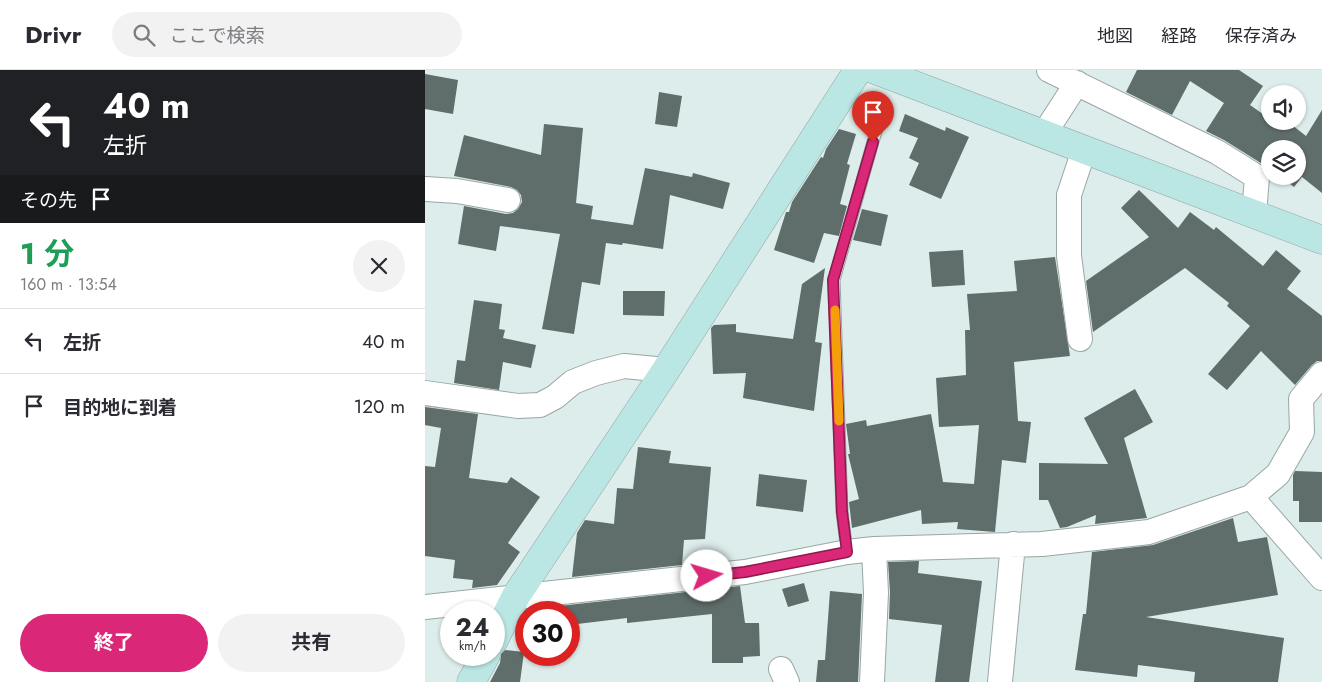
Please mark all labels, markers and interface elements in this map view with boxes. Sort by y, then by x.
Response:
search box [112,12,462,57]
text: Drivr [25,17,82,52]
icon: search [130,21,158,49]
text: ここで検索 [170,22,265,49]
text: 地図 [1097,23,1133,49]
text: 経路 [1161,23,1197,49]
text: 保存済み [1225,23,1297,49]
text: 40 m [103,81,190,131]
map controls [1261,85,1306,185]
button: sound [1261,85,1306,130]
icon: left [20,90,85,155]
pin [852,91,894,142]
icon: arrive [859,98,887,126]
text: 左折 [103,129,147,161]
button: layers [1261,140,1306,185]
icon: arrive [87,185,115,213]
text: その先 [20,187,77,214]
text: 1 分 [20,232,74,275]
button: close [353,240,405,292]
text: 160 m · 13:54 [20,273,117,296]
icon: left [20,327,48,355]
text: 40 m [362,328,405,355]
text: 左折 [63,329,101,356]
icon: arrive [20,392,48,420]
text: 120 m [354,393,405,420]
text: 目的地に到着 [63,394,177,421]
position arrow [680,549,732,601]
speed limit sign: 30 [515,601,580,666]
text: 24 [456,609,489,645]
button: 終了 [20,614,208,672]
button: 共有 [218,614,405,672]
text: km/h [459,637,486,655]

